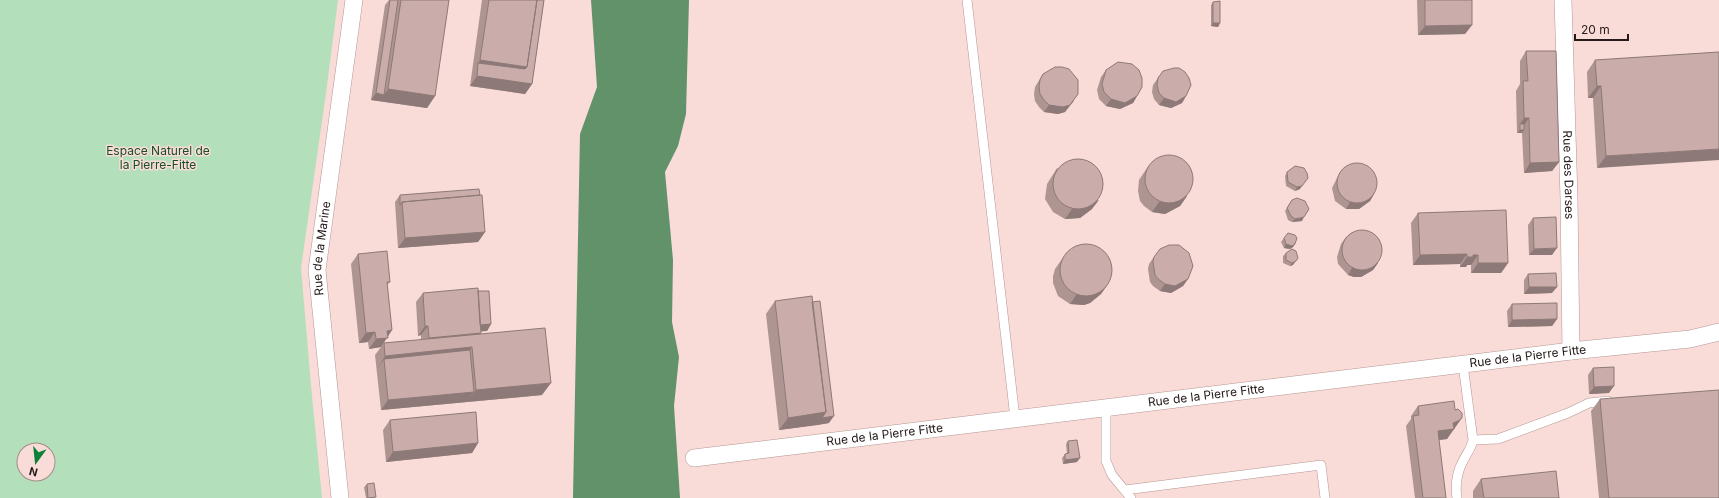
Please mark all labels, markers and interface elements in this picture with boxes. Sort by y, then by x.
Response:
scale bar [1575,16,1628,42]
text: 20 m [1581,22,1610,37]
street label: Rue des Darses [1560,130,1577,219]
park label: Espace Naturel de la Pierre-Fitte [106,143,210,172]
street label: Rue de la Marine [309,200,333,296]
street label: Rue de la Pierre Fitte [1469,342,1587,370]
street label: Rue de la Pierre Fitte [1147,380,1265,410]
street label: Rue de la Pierre Fitte [825,420,944,449]
north arrow [16,442,56,482]
text: N [28,464,39,480]

